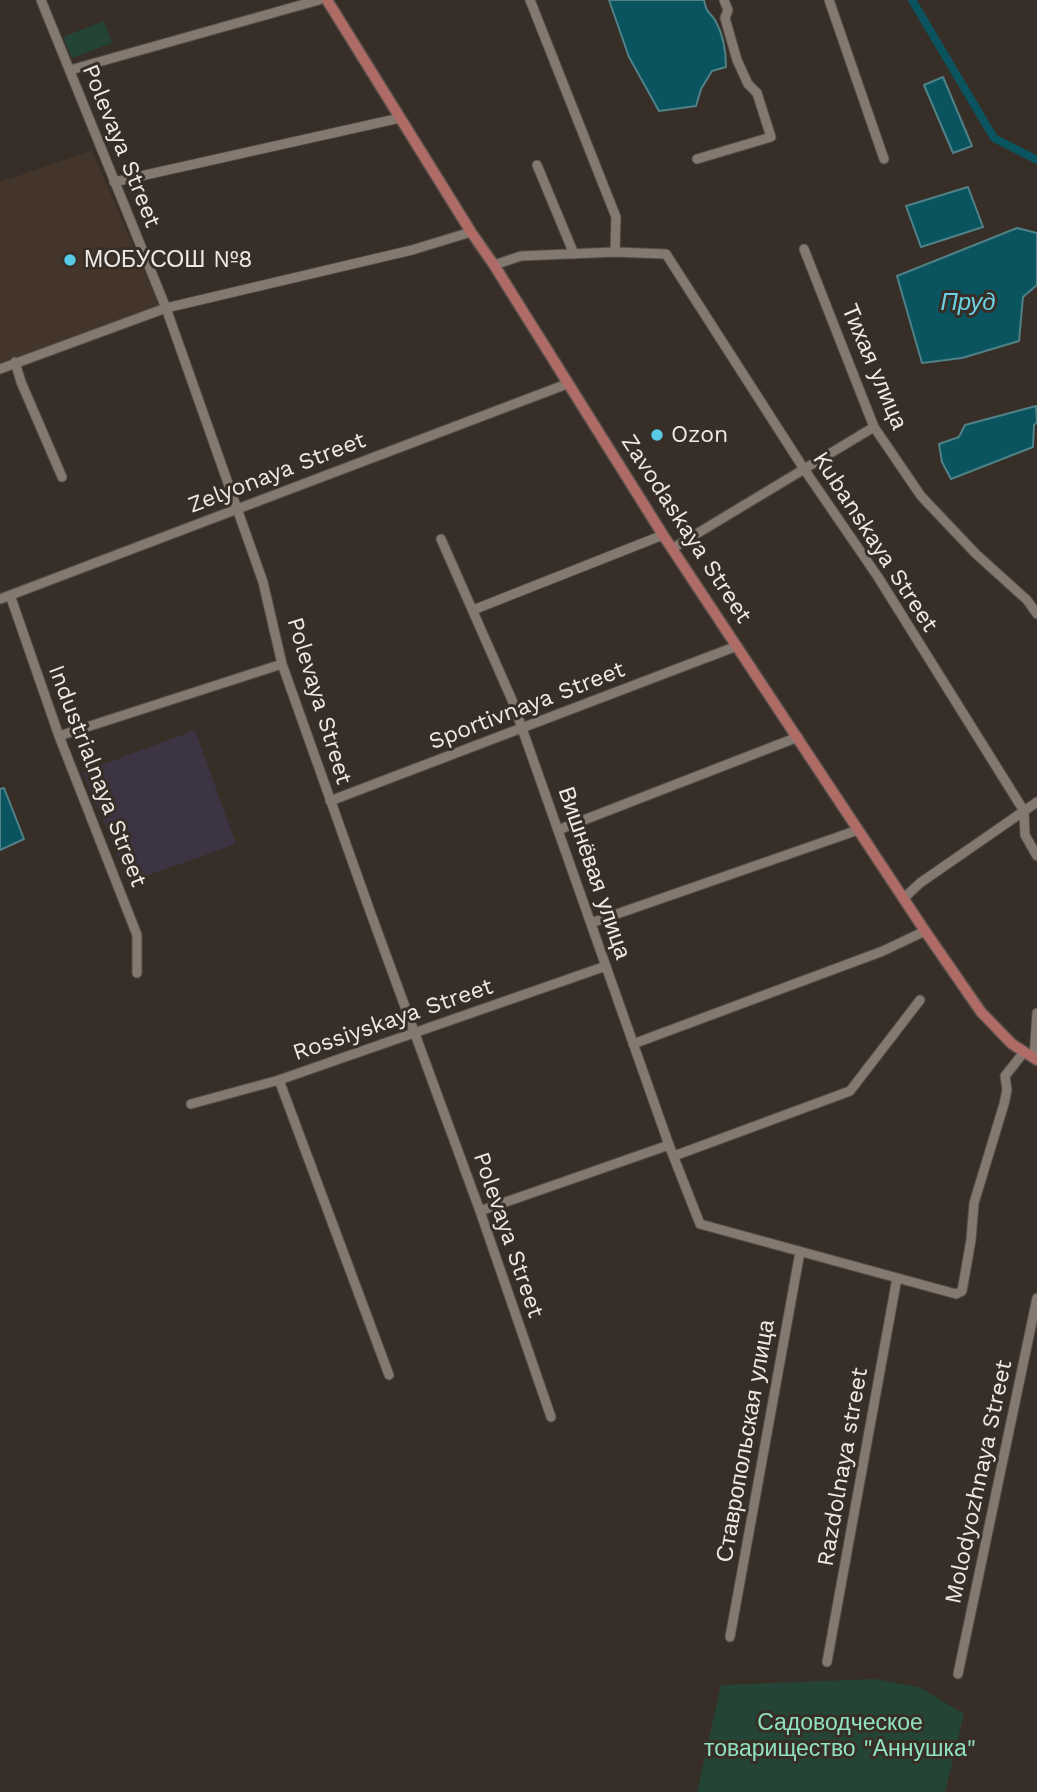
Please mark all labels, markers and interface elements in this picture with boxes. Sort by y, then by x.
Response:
street label: Polevaya Street [76,60,166,232]
place label: МОБУСОШ №8 [84,246,252,274]
marker: МОБУСОШ №8 [62,252,78,268]
water label: Пруд [940,289,996,317]
street label: Тихая улица [835,300,913,434]
place label: Ozon [671,421,728,449]
street label: Zelyonaya Street [184,427,370,519]
marker: Ozon [649,427,665,443]
street label: Zavodaskaya Street [615,430,757,628]
street label: Kubanskaya Street [806,447,944,637]
street label: Polevaya Street [280,614,358,788]
street label: Sportivnaya Street [425,656,629,756]
street label: Industrialnaya Street [42,661,152,891]
street label: Вишнёвая улица [552,783,636,963]
street label: Rossiyskaya Street [289,973,497,1067]
street label: Polevaya Street [467,1149,549,1321]
street label: Ставропольская улица [711,1317,781,1565]
street label: Molodyozhnaya Street [940,1357,1018,1607]
street label: Razdolnaya street [812,1365,874,1569]
park label: Садоводческое товарищество "Аннушка" [704,1709,976,1763]

